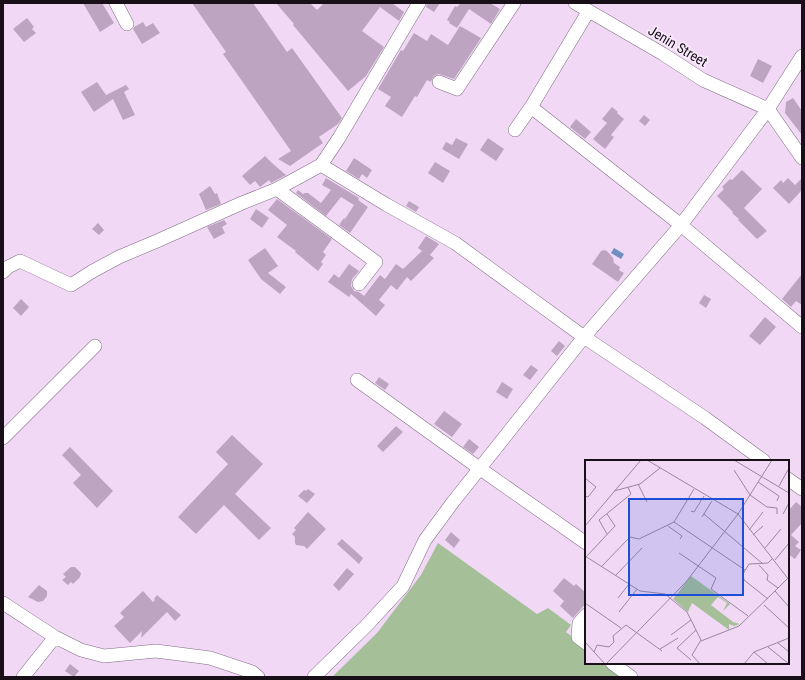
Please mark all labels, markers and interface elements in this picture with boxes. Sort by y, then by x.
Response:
street label: Jenin Street [646,22,710,70]
inset map [585,460,789,664]

